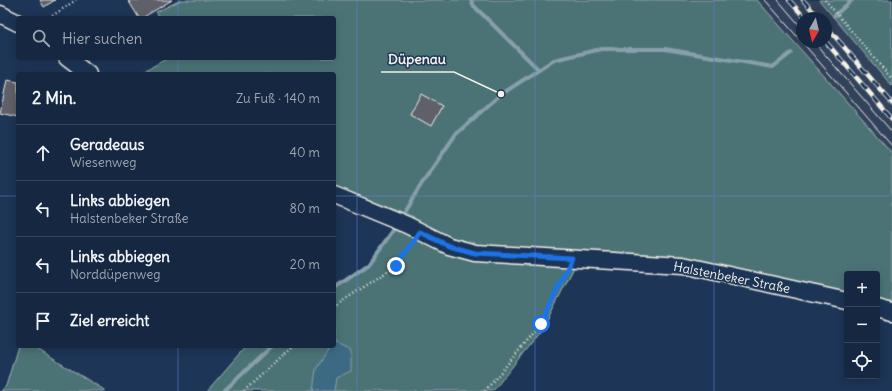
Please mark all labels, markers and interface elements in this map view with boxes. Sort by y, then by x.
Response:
north arrow [796,12,832,48]
search box [16,16,336,60]
icon: search [30,27,52,49]
text: Hier suchen [62,29,142,48]
callout: Düpenau [381,46,454,72]
text: Düpenau [388,50,446,68]
text: 2 Min. [32,87,76,109]
text: Zu Fuß · 140 m [236,90,320,107]
text: Geradeaus [70,135,144,154]
icon: ahead [32,142,54,164]
text: 40 m [289,144,320,161]
text: Wiesenweg [70,154,137,171]
text: Links abbiegen [70,191,170,210]
icon: left [32,198,54,220]
text: 80 m [289,200,320,217]
text: Halstenbeker Straße [70,210,189,227]
text: Links abbiegen [70,247,170,266]
icon: left [32,254,54,276]
text: 20 m [290,256,320,273]
route end [387,257,405,275]
street label: Halstenbeker Straße [672,258,792,297]
text: Norddüpenweg [70,266,161,283]
map controls [844,271,880,379]
button: + [844,271,880,307]
button: − [844,307,880,343]
icon: arrive [32,310,54,332]
text: Ziel erreicht [70,311,149,330]
route start [532,315,550,333]
button: locate [844,343,880,379]

